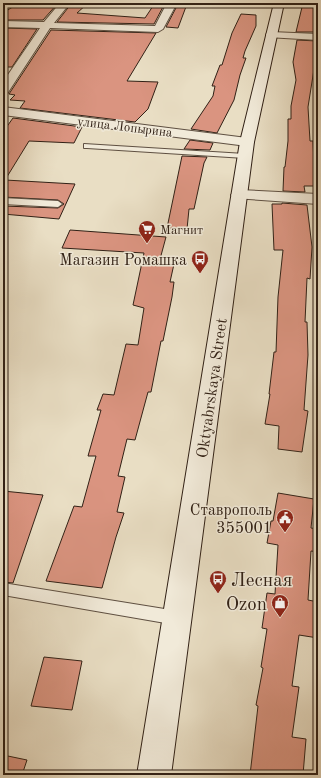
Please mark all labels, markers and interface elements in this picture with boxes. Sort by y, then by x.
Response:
street label: улица Лопырина [76,115,174,140]
supermarket icon: Магнит [137,219,157,244]
place label: Магнит [160,224,203,237]
bus stop icon: Магазин Ромашка [190,249,210,274]
place label: Магазин Ромашка [59,253,187,269]
street label: Oktyabrskaya Street [195,317,231,459]
place label: Ставрополь 355001 [190,503,272,537]
public building icon: Ставрополь 355001 [275,508,295,533]
bus stop icon: Лесная [208,569,228,594]
place label: Лесная [231,572,293,591]
shop icon: Ozon [270,593,290,618]
place label: Ozon [226,596,267,615]

